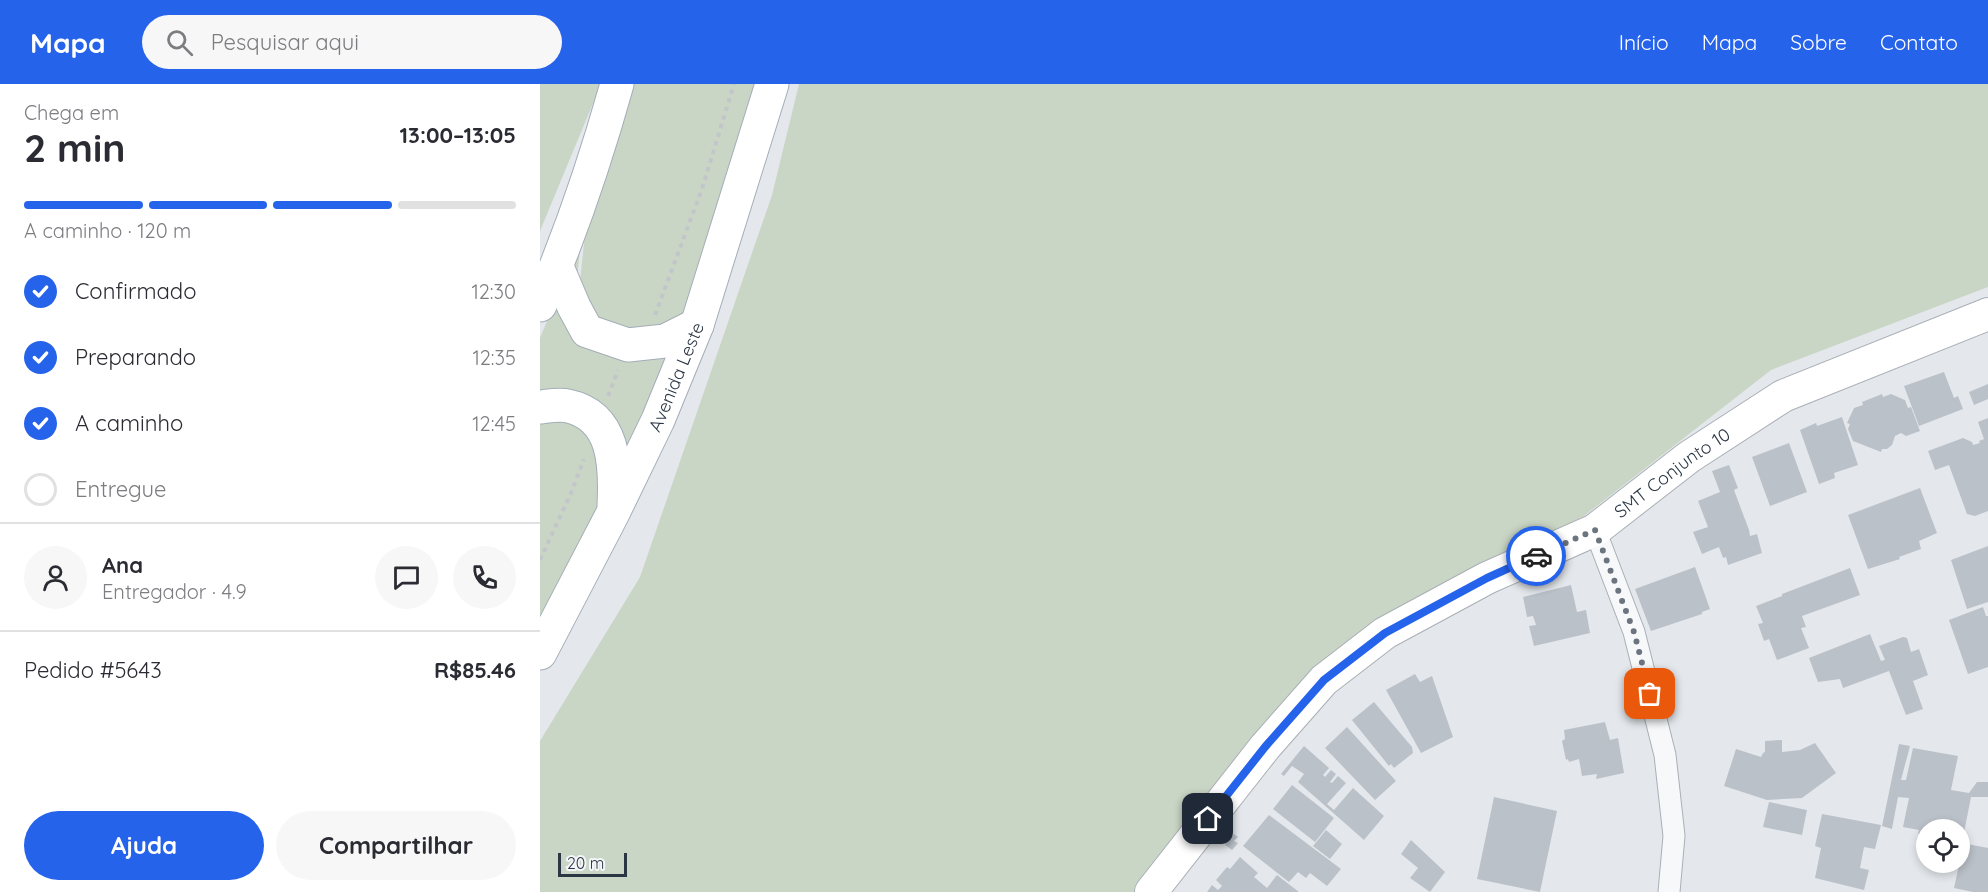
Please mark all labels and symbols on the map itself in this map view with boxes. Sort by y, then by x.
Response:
street label: Avenida Leste [643,319,708,435]
street label: SMT Conjunto 10 [1609,422,1734,523]
courier [1506,526,1566,586]
pin [1624,668,1675,719]
pin [1182,793,1233,844]
scale bar [558,850,627,878]

